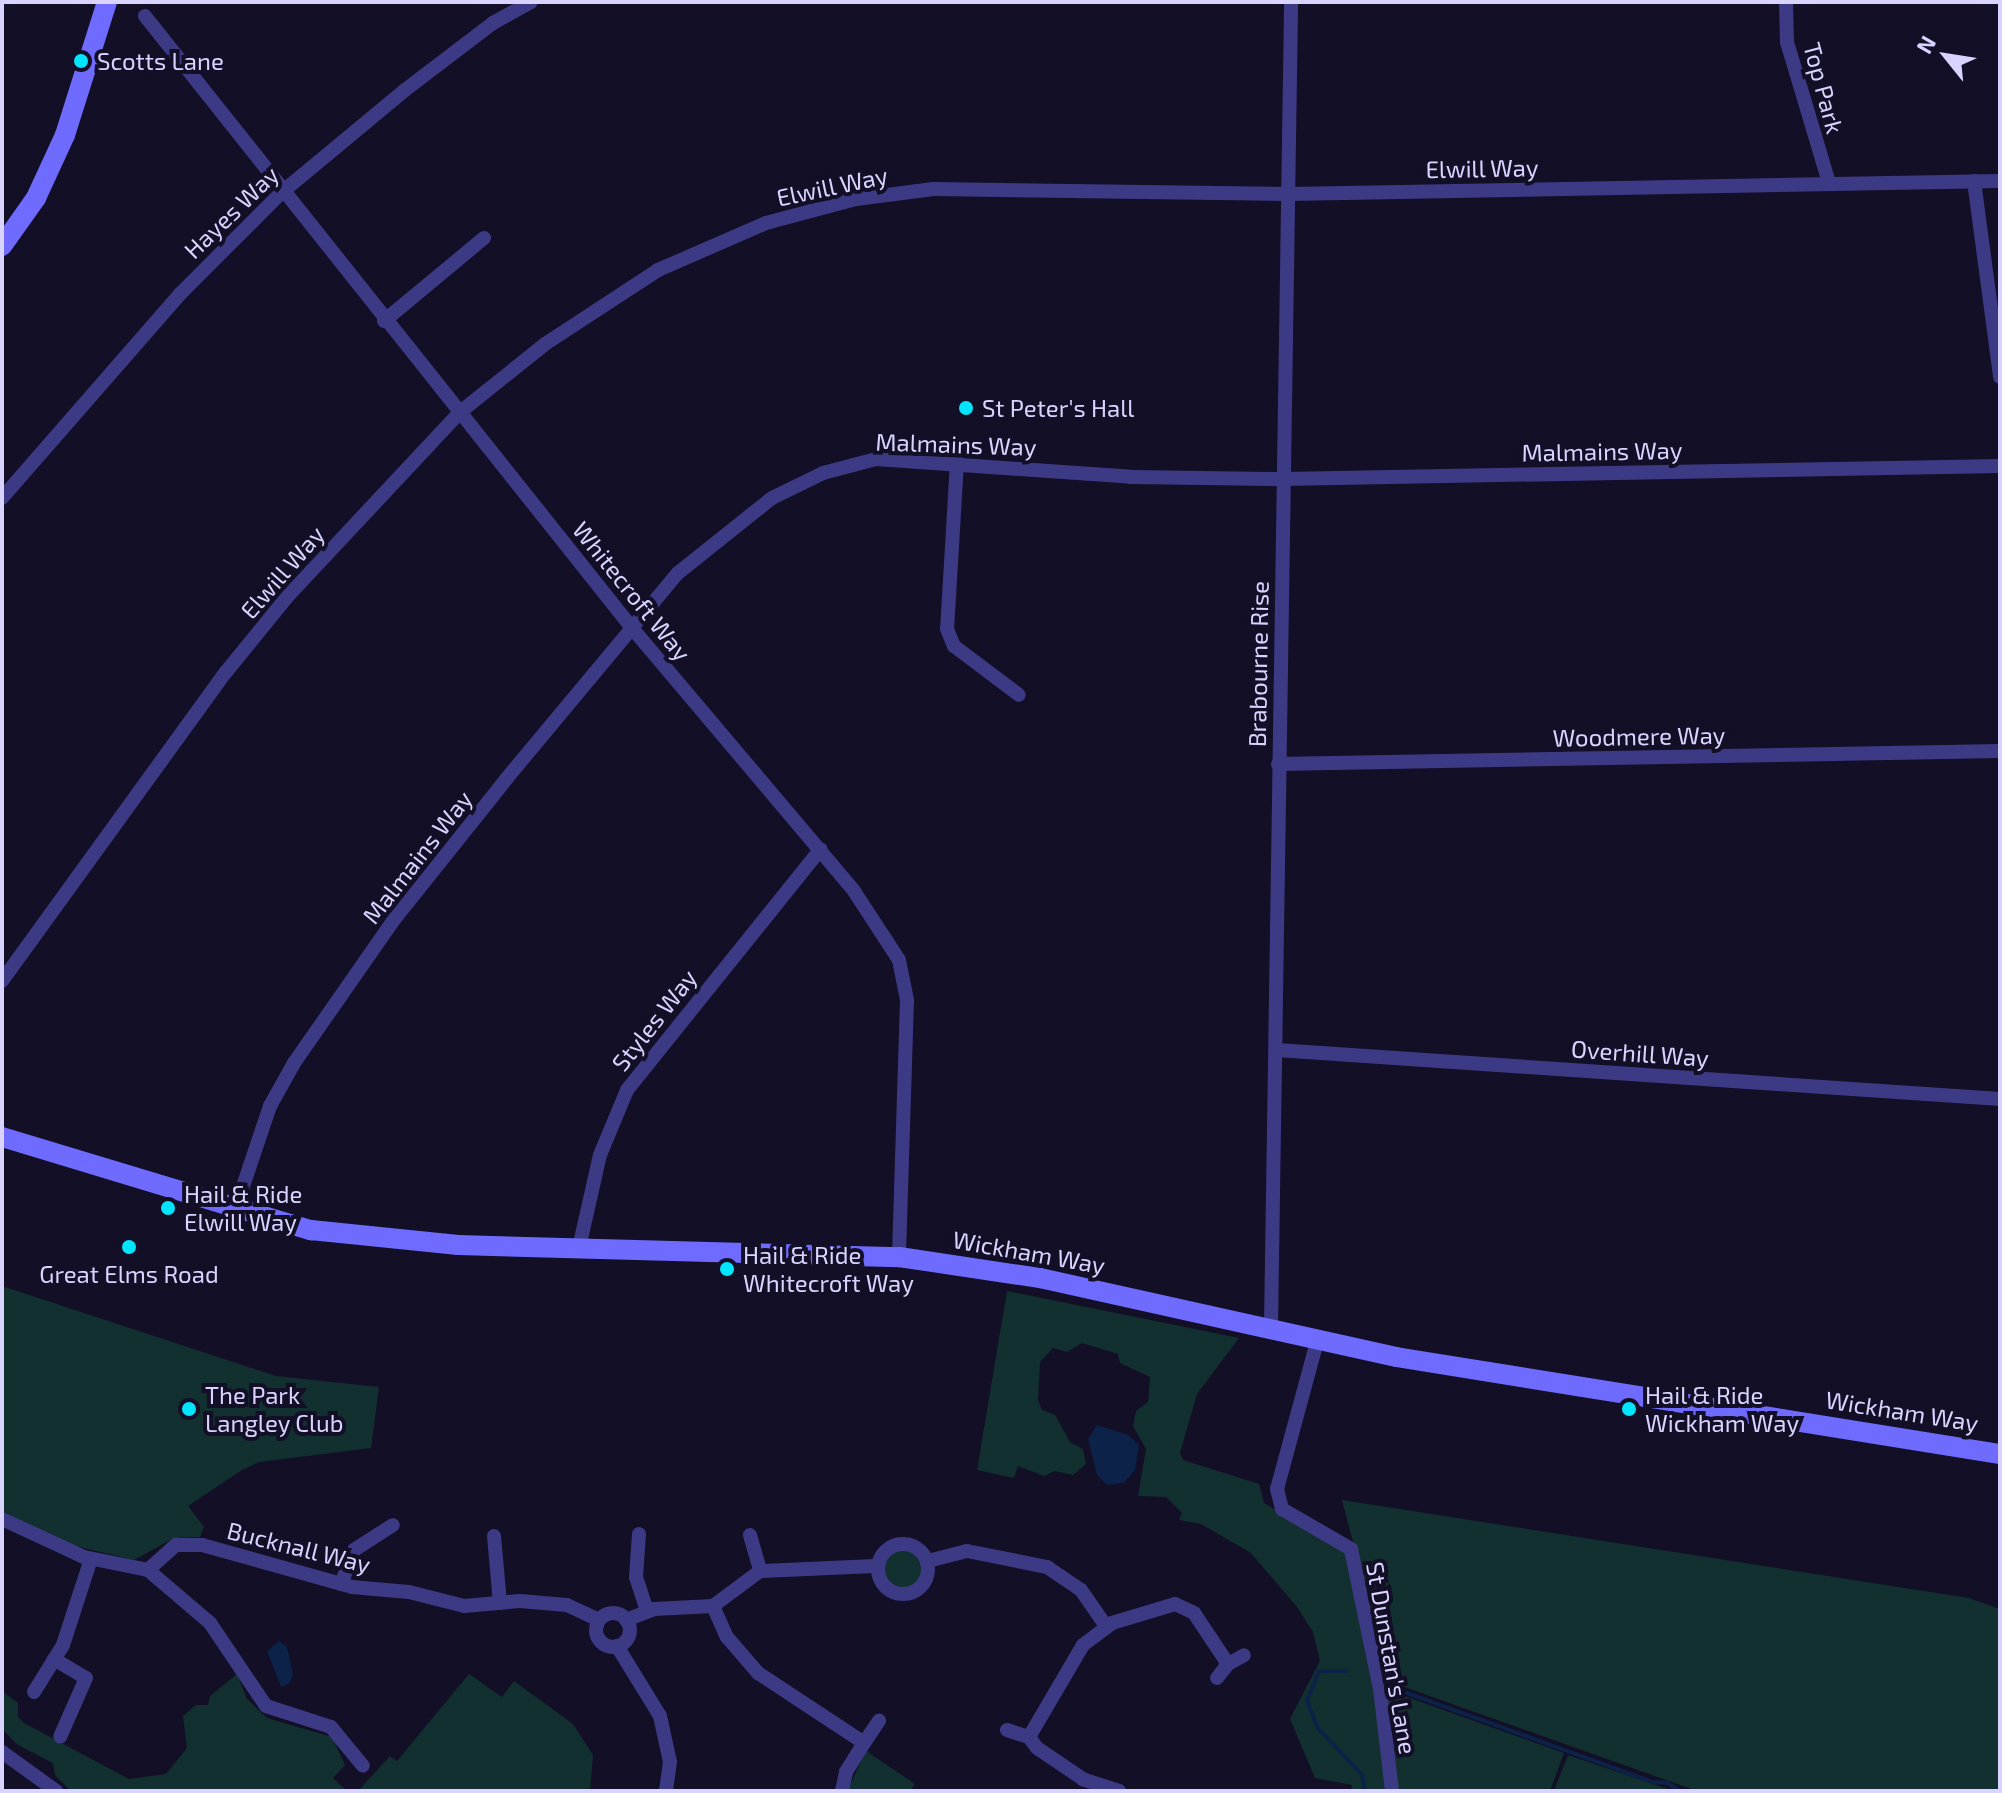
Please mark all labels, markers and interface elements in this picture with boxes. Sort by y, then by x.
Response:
north arrow [1906,16,1986,96]
text: N [1910,31,1940,57]
street label: Top Park [1798,39,1850,137]
place label: Scotts Lane [97,47,224,75]
marker: Scotts Lane [72,52,90,70]
street label: Elwill Way [1425,153,1539,183]
street label: Hayes Way [178,160,284,264]
street label: Elwill Way [773,160,891,212]
place label: St Peter's Hall [982,394,1134,422]
marker: St Peter's Hall [957,399,975,417]
street label: Malmains Way [875,427,1037,461]
street label: Malmains Way [1521,435,1683,467]
street label: Whitecroft Way [567,515,697,667]
street label: Elwill Way [234,520,330,624]
street label: Brabourne Rise [1242,581,1274,747]
street label: Woodmere Way [1552,720,1726,752]
street label: Malmains Way [356,785,478,929]
street label: Styles Way [605,963,703,1077]
street label: Overhill Way [1570,1034,1710,1072]
place label: Hail & Ride Elwill Way [184,1180,303,1236]
marker: Hail & Ride Elwill Way [159,1199,177,1217]
street label: Wickham Way [950,1224,1108,1280]
marker: Great Elms Road [120,1238,138,1256]
place label: Hail & Ride Whitecroft Way [743,1241,914,1297]
place label: Great Elms Road [39,1260,219,1288]
marker: Hail & Ride Whitecroft Way [718,1260,736,1278]
place label: The Park Langley Club [205,1381,344,1437]
place label: Hail & Ride Wickham Way [1645,1381,1799,1437]
street label: Wickham Way [1823,1385,1981,1437]
marker: The Park Langley Club [180,1400,198,1418]
marker: Hail & Ride Wickham Way [1620,1400,1638,1418]
street label: Bucknall Way [224,1515,374,1579]
street label: St Dunstan's Lane [1361,1560,1423,1756]

